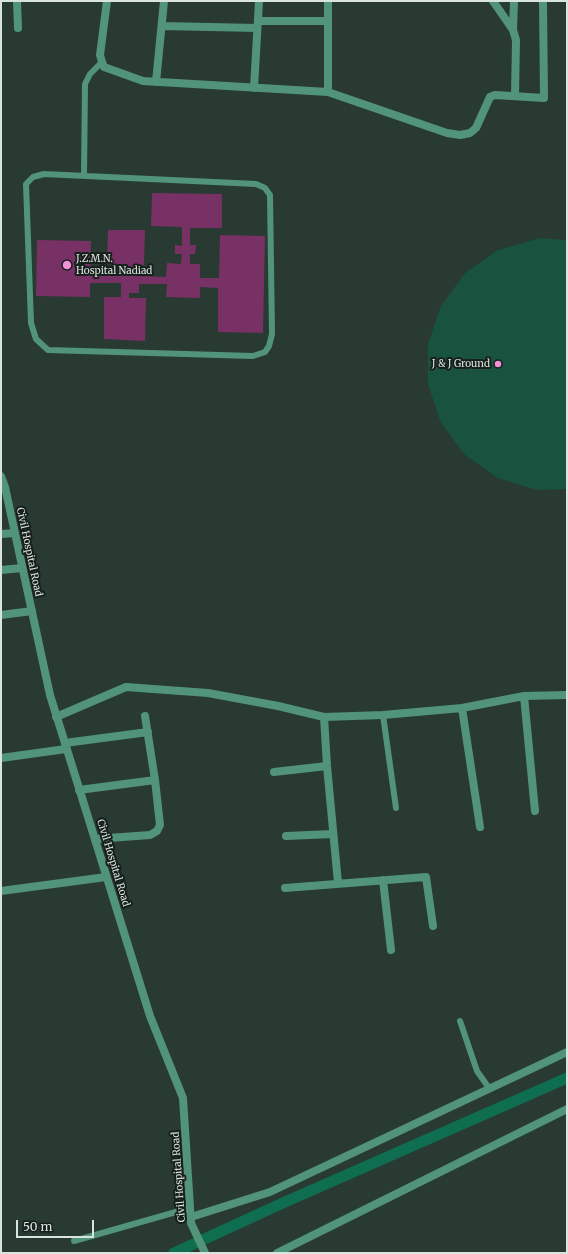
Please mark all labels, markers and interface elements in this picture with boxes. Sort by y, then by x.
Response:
place label: J.Z.M.N. Hospital Nadiad [76,253,152,276]
marker: J.Z.M.N. Hospital Nadiad [61,259,73,271]
place label: J & J Ground [432,358,490,370]
marker: J & J Ground [493,359,503,369]
street label: Civil Hospital Road [14,506,44,598]
street label: Civil Hospital Road [94,818,132,908]
street label: Civil Hospital Road [170,1131,188,1223]
scale bar [18,1212,96,1238]
text: 50 m [23,1219,52,1234]

